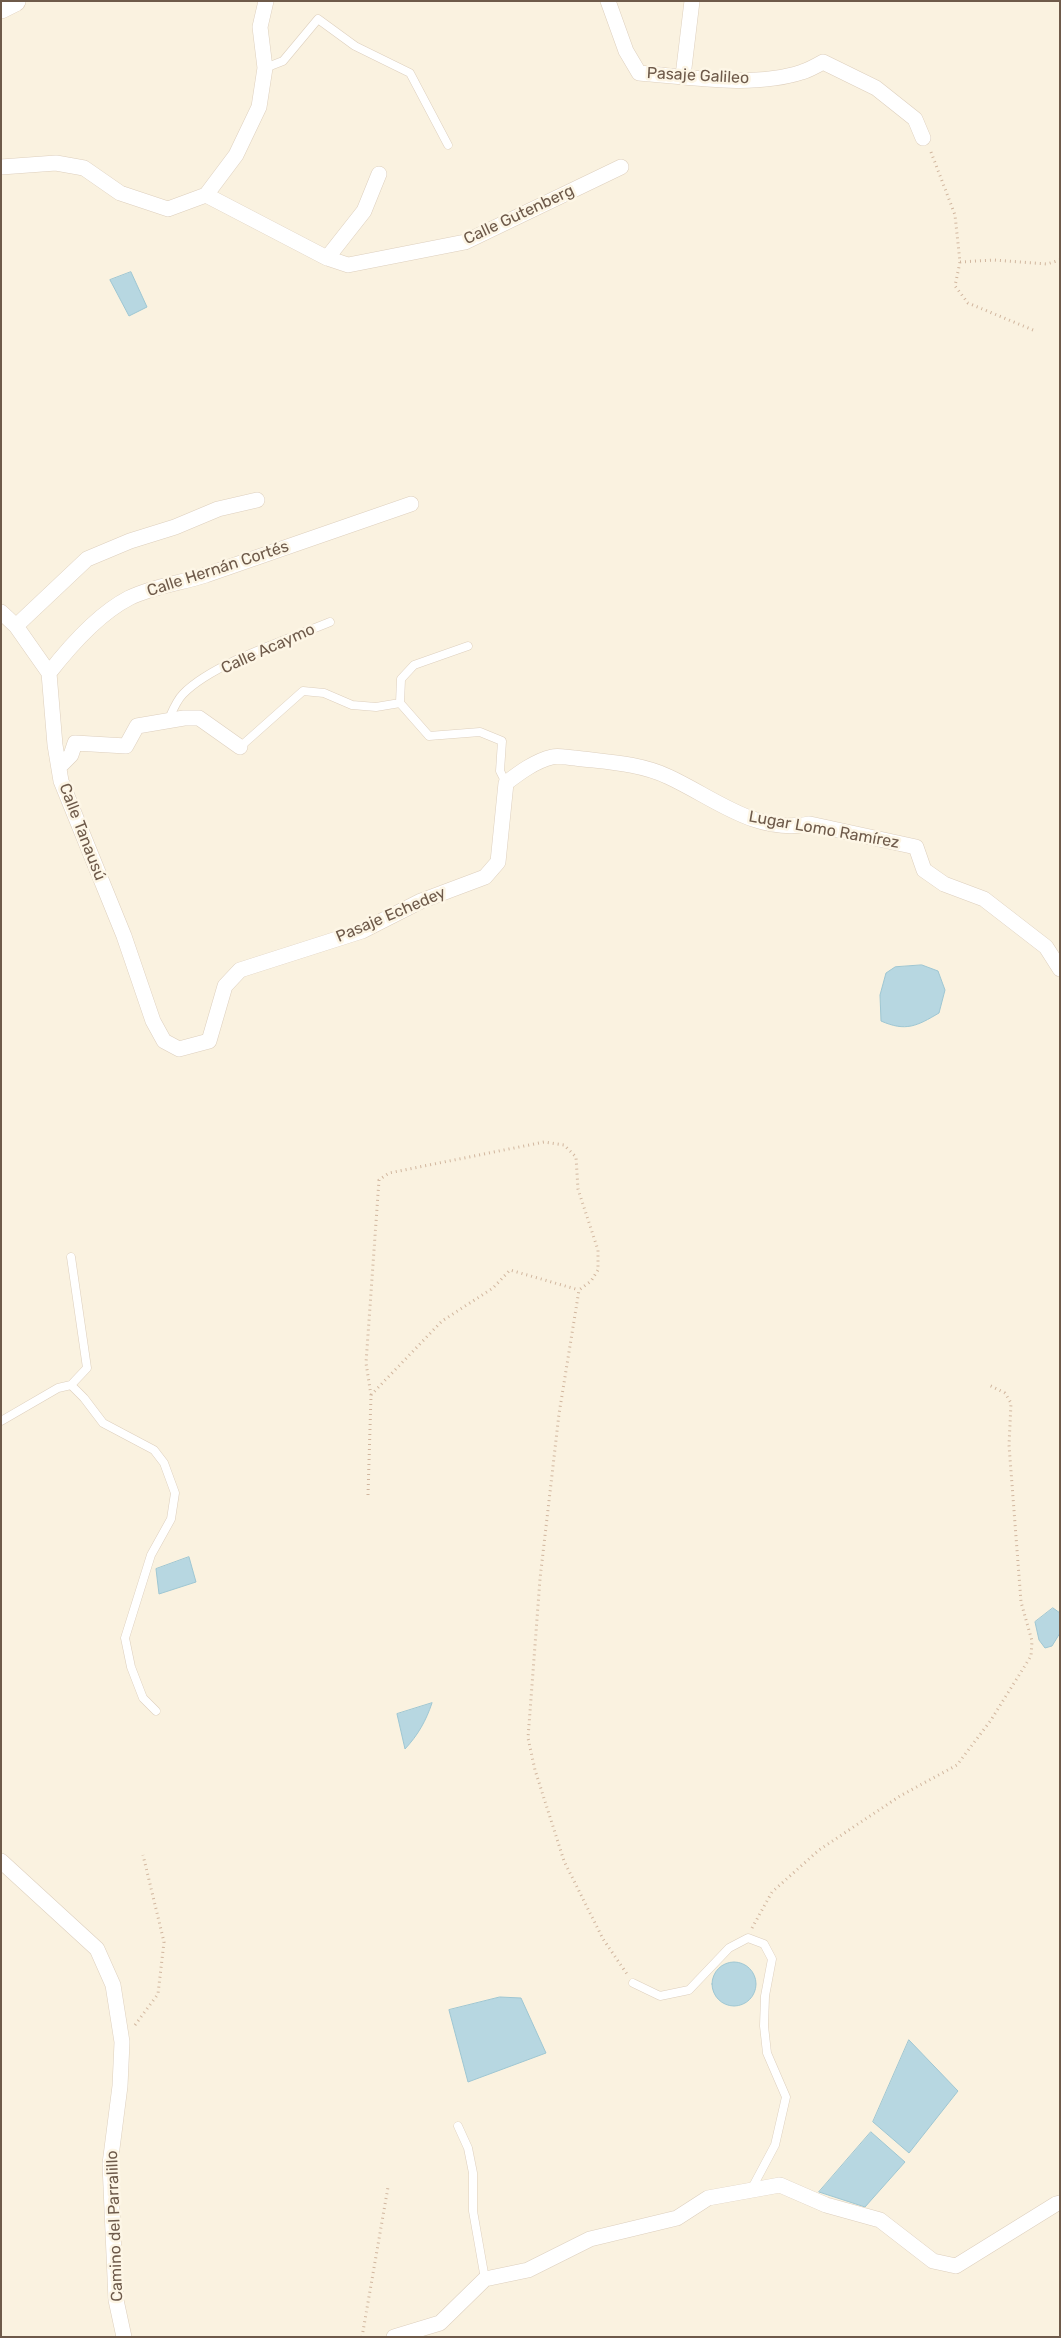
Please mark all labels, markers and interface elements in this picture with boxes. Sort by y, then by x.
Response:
street label: Pasaje Galileo [646,64,750,88]
street label: Calle Gutenberg [461,181,577,249]
street label: Calle Hernán Cortés [145,537,291,601]
street label: Calle Acaymo [218,620,318,678]
street label: Calle Tanausú [55,781,109,883]
street label: Lugar Lomo Ramírez [747,807,901,853]
street label: Pasaje Echedey [333,883,449,947]
street label: Camino del Parralillo [103,2150,127,2302]

